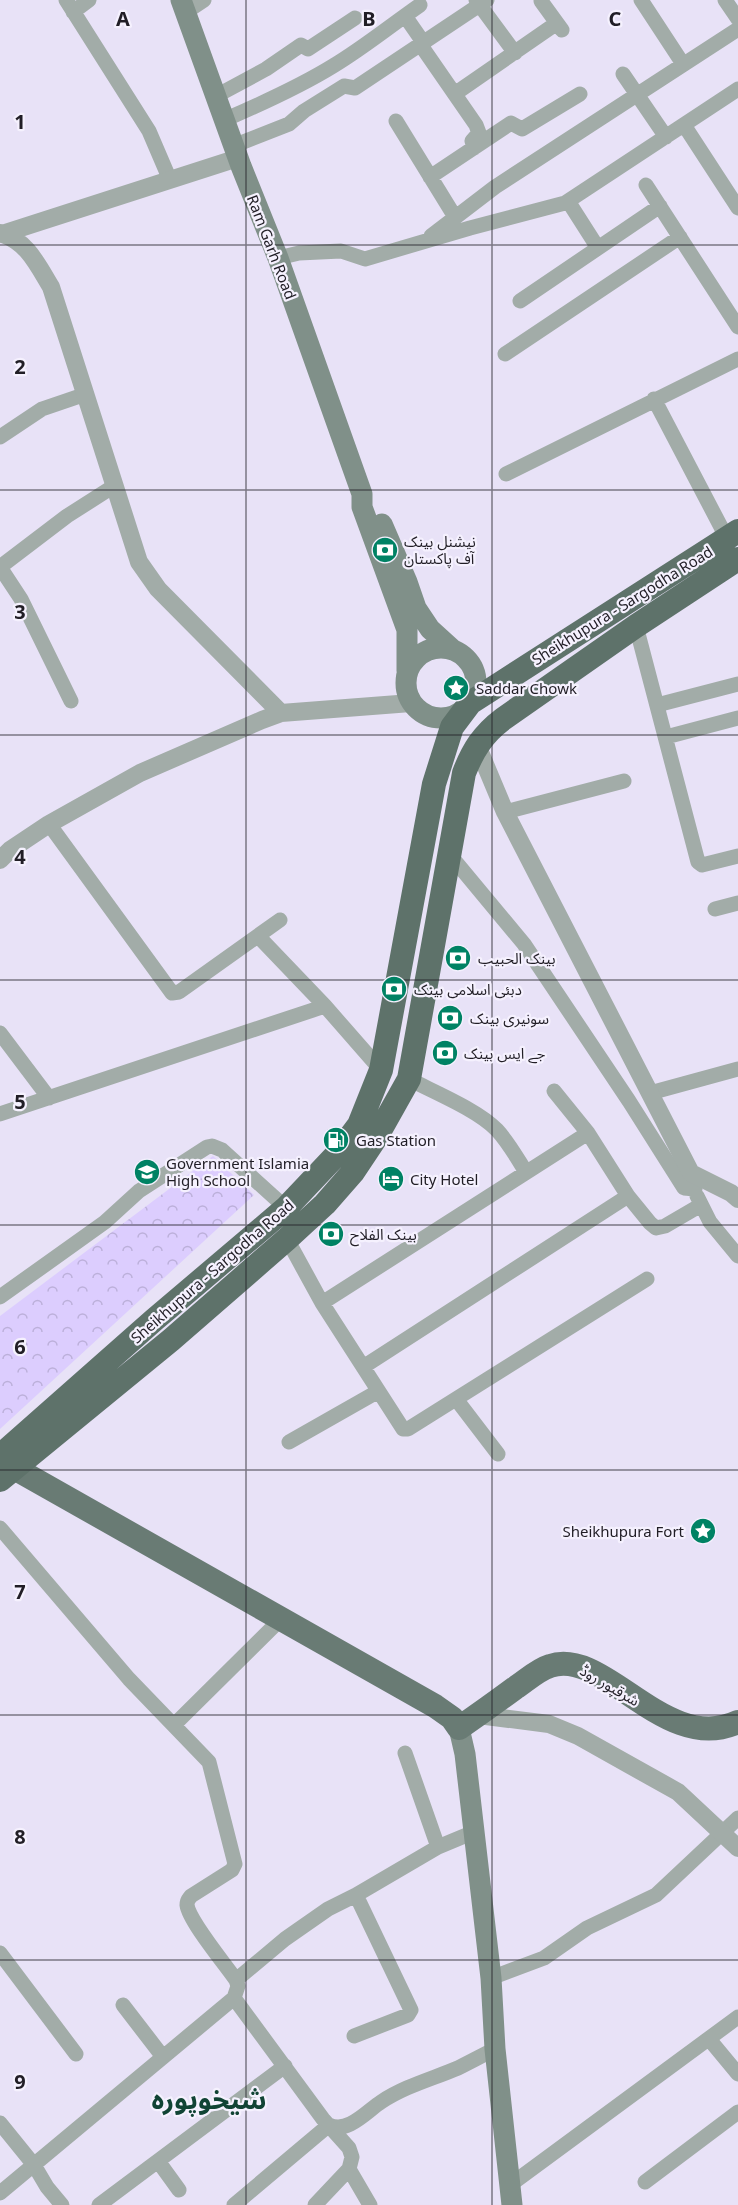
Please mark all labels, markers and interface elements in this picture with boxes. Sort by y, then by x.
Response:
text: A [116,5,130,32]
text: B [362,5,376,32]
text: C [609,5,622,32]
text: 1 [14,108,26,135]
street label: Ram Garh Road [243,192,301,302]
text: 2 [14,353,26,380]
place label: نیشنل بینک آف پاکستان [404,531,476,569]
bank icon: نیشنل بینک آف پاکستان [370,535,400,565]
street label: Sheikhupura - Sargodha Road [528,541,716,669]
text: 3 [14,598,26,625]
place icon: Saddar Chowk [441,673,471,703]
place label: Saddar Chowk [476,678,577,698]
text: 4 [14,843,26,870]
bank icon: بينک الحبيب [443,943,473,973]
place label: بينک الحبيب [478,948,555,968]
bank icon: دبئی اسلامی بینک [379,974,409,1004]
place label: دبئی اسلامی بینک [414,979,522,999]
bank icon: سونیری بینک [435,1003,465,1033]
place label: سونیری بینک [470,1008,549,1028]
bank icon: جے ایس بینک [430,1038,460,1068]
place label: جے ایس بینک [464,1043,546,1064]
text: 5 [14,1088,26,1115]
fuel station icon: Gas Station [321,1125,351,1155]
place label: Gas Station [356,1130,436,1150]
place label: Government Islamia High School [166,1153,309,1190]
school or university icon: Government Islamia High School [132,1157,162,1187]
hotel icon: City Hotel [376,1164,406,1194]
place label: City Hotel [410,1169,478,1189]
street label: Sheikhupura - Sargodha Road [126,1195,298,1347]
bank icon: بینک الفلاح [316,1219,346,1249]
place label: بینک الفلاح [350,1224,417,1247]
text: 6 [14,1333,26,1360]
place icon: Sheikhupura Fort [688,1516,718,1546]
place label: Sheikhupura Fort [562,1521,685,1541]
text: 7 [14,1578,26,1605]
street label: شرقپور روڈ [576,1660,644,1711]
text: 8 [14,1823,26,1850]
text: 9 [14,2068,26,2095]
district label: شیخوپورہ [151,2080,267,2117]

